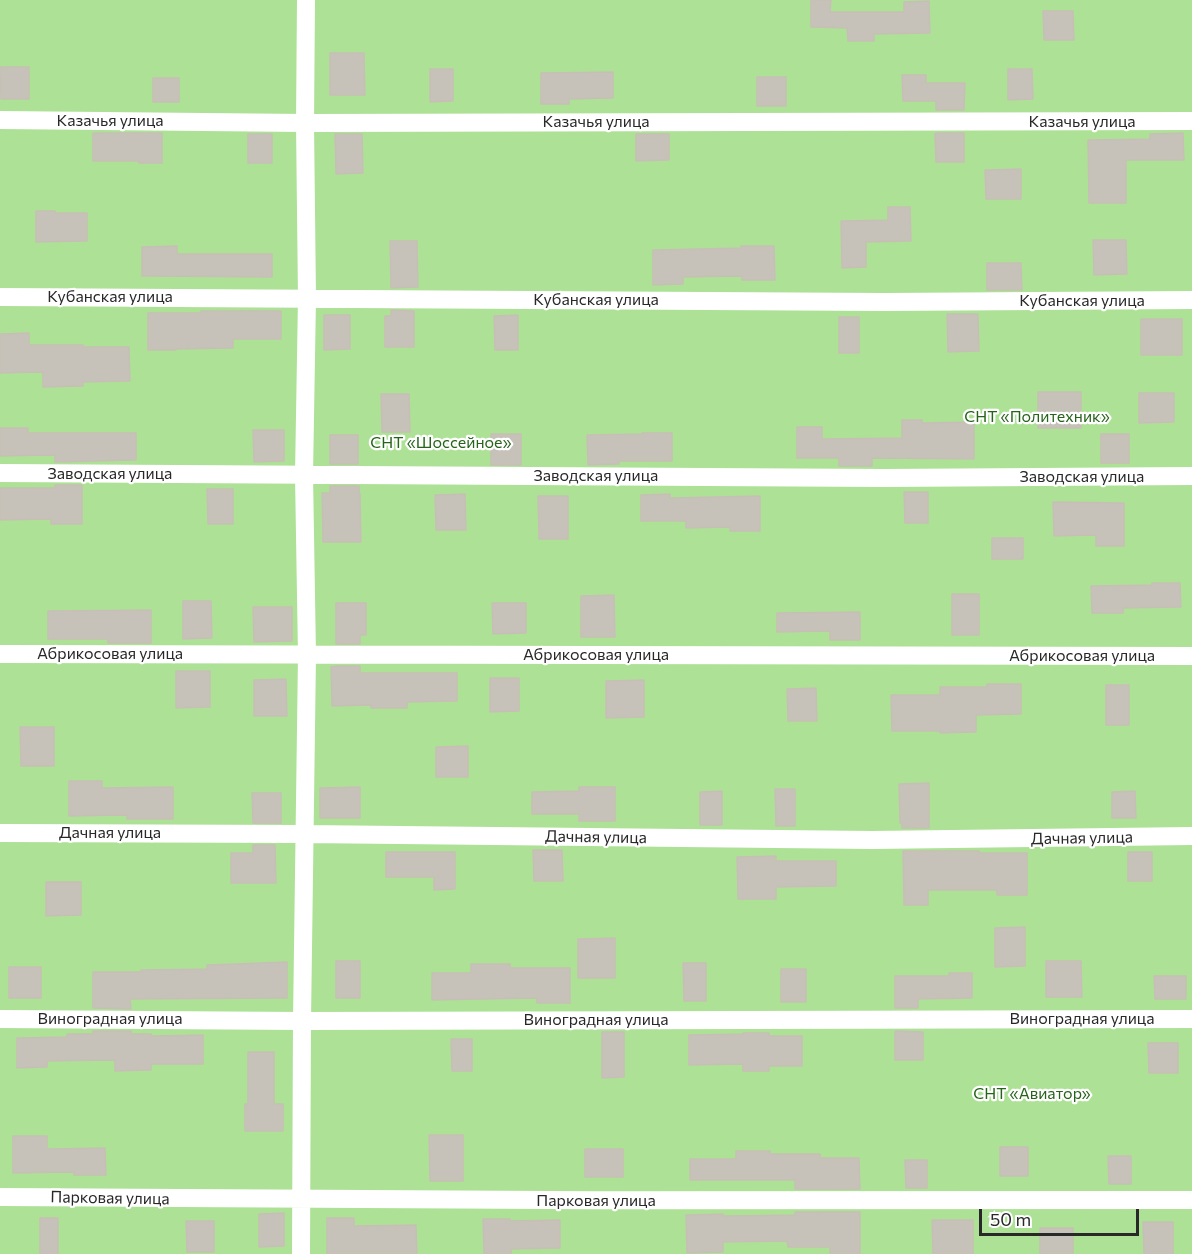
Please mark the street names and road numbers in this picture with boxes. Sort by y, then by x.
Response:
street label: Казачья улица [56,111,164,131]
street label: Казачья улица [542,112,650,132]
street label: Казачья улица [1028,112,1136,132]
street label: Кубанская улица [47,287,173,307]
street label: Кубанская улица [533,290,659,310]
street label: Кубанская улица [1019,291,1145,311]
street label: Заводская улица [48,464,172,484]
street label: Заводская улица [534,466,658,486]
street label: Заводская улица [1020,467,1144,487]
street label: Абрикосовая улица [37,644,183,664]
street label: Абрикосовая улица [523,645,669,665]
street label: Абрикосовая улица [1009,646,1155,666]
street label: Дачная улица [59,823,161,843]
street label: Дачная улица [545,827,647,847]
street label: Дачная улица [1031,828,1133,848]
street label: Виноградная улица [38,1009,182,1029]
street label: Виноградная улица [1010,1009,1154,1029]
street label: Виноградная улица [524,1010,668,1030]
street label: Парковая улица [50,1187,170,1209]
street label: Парковая улица [536,1191,656,1211]

